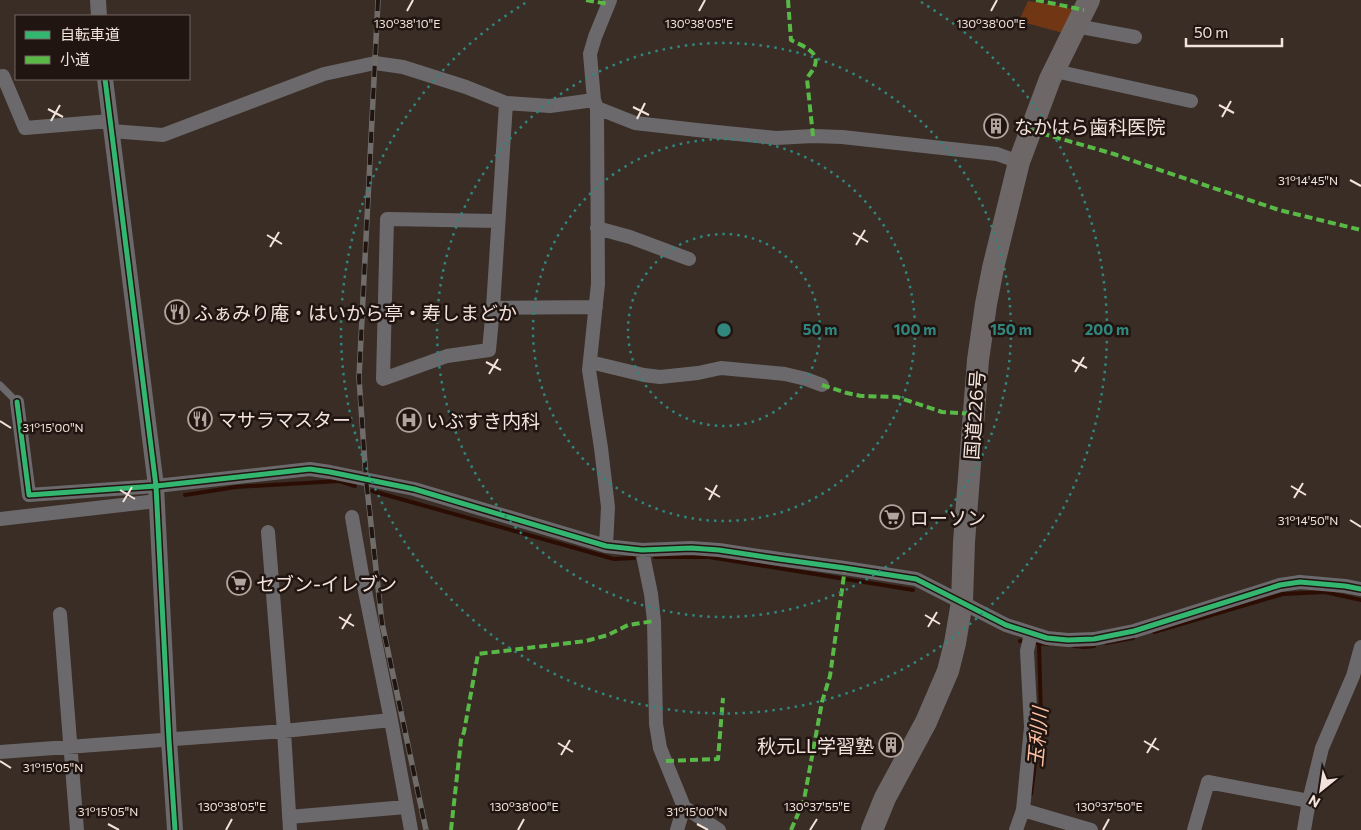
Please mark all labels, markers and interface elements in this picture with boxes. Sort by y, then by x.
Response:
legend [15,15,190,80]
scale bar [1186,15,1282,47]
text: 130°38'10"E [374,16,440,30]
text: 130°38'05"E [665,16,733,30]
text: 130°38'00"E [956,16,1026,30]
text: 50 m [1194,23,1228,41]
text: 自転車道 [60,25,120,43]
text: 小道 [60,50,90,68]
building icon: なかはら歯科医院 [983,113,1009,139]
place label: なかはら歯科医院 [1014,115,1165,138]
text: 31°14'45"N [1278,173,1338,187]
restaurant icon: ふぁみり庵・はいから亭・寿しまどか [164,299,190,325]
place label: ふぁみり庵・はいから亭・寿しまどか [194,301,517,324]
text: 50 m [803,320,837,338]
text: 100 m [894,320,936,338]
text: 150 m [990,320,1032,338]
text: 200 m [1085,320,1129,338]
centre of rings [715,321,733,339]
street label: 国道226号 [959,370,989,460]
restaurant icon: マサラマスター [187,406,213,432]
hospital icon: いぶすき内科 [396,407,422,433]
place label: マサラマスター [218,408,351,431]
place label: いぶすき内科 [426,409,540,432]
text: 31°15'00"N [22,420,84,434]
supermarket icon: ローソン [879,504,905,530]
place label: ローソン [910,506,986,529]
text: 31°14'50"N [1278,513,1338,527]
supermarket icon: セブン-イレブン [226,570,252,596]
place label: セブン-イレブン [256,572,397,595]
water label: 玉利川 [1022,704,1052,768]
building icon: 秋元LL学習塾 [878,732,904,758]
place label: 秋元LL学習塾 [757,734,874,757]
text: 31°15'05"N [23,760,83,774]
north arrow [1296,765,1346,815]
text: N [1305,792,1323,812]
text: 130°38'05"E [198,799,266,813]
text: 130°38'00"E [489,799,559,813]
text: 130°37'55"E [784,799,850,813]
text: 130°37'50"E [1075,799,1143,813]
text: 31°15'05"N [78,804,138,818]
text: 31°15'00"N [666,804,728,818]

